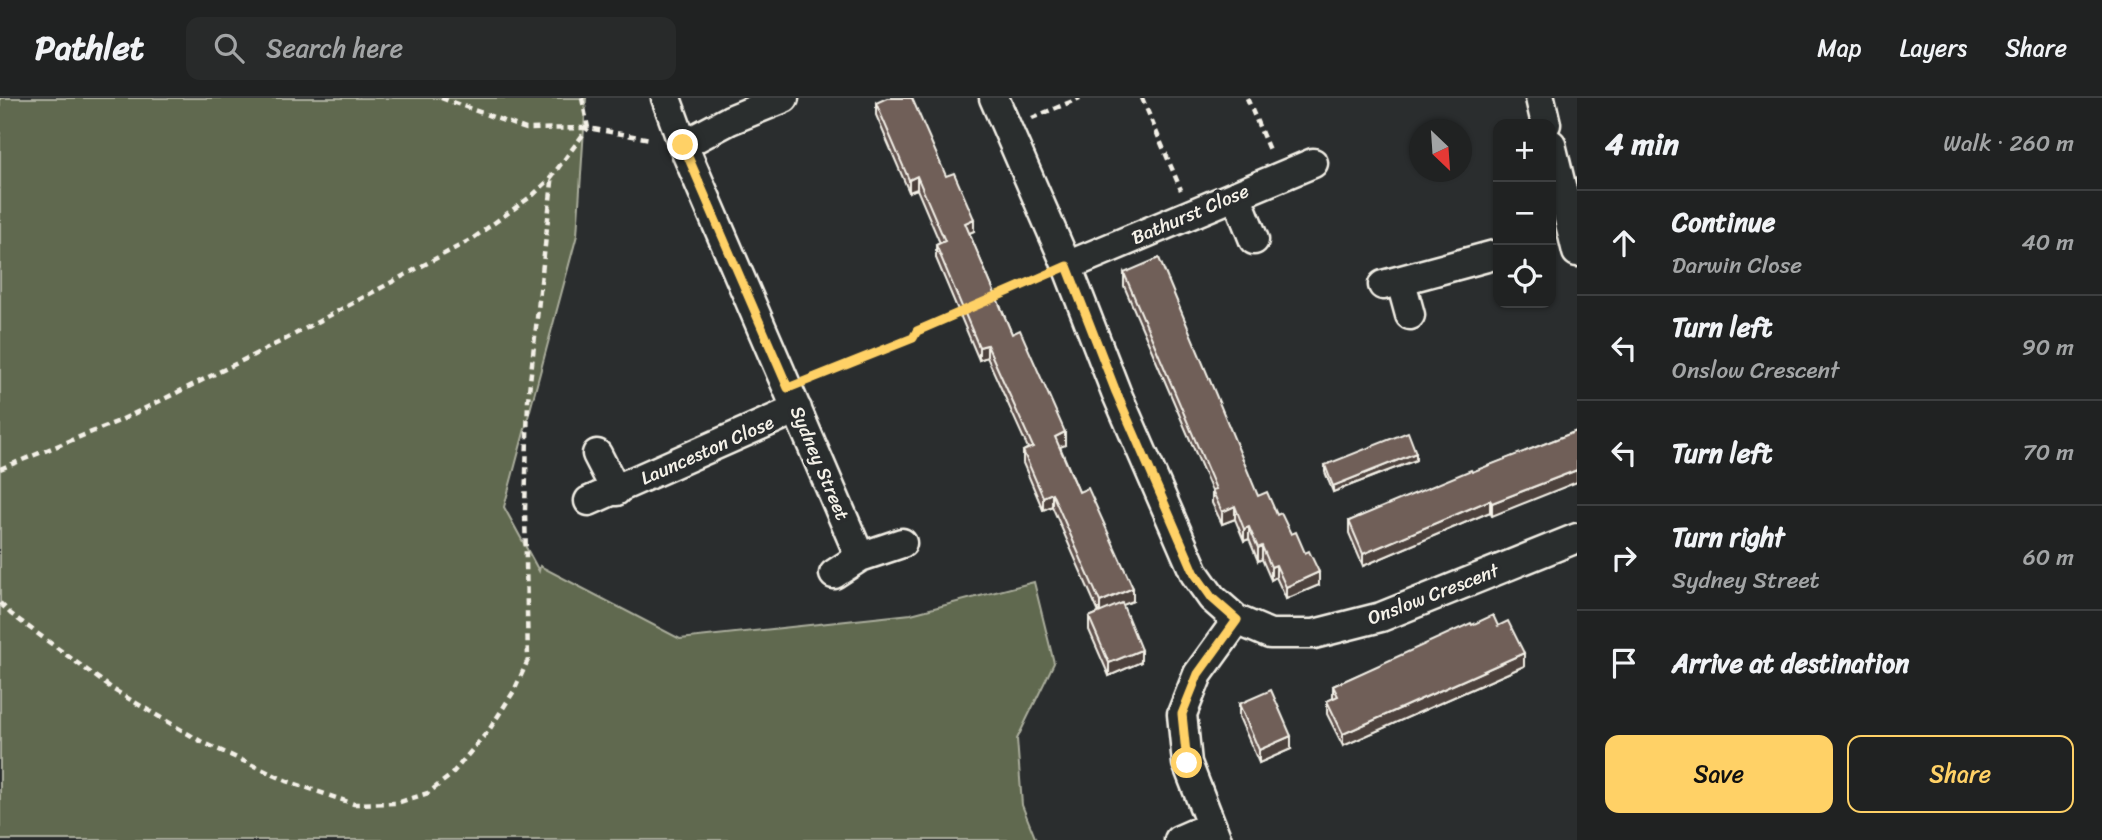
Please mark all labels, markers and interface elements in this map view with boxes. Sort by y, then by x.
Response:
search box [186,17,676,80]
text: Pathlet [35,19,144,77]
text: Search here [266,25,403,71]
text: Map [1817,27,1862,69]
text: Layers [1900,27,1967,69]
text: Share [2005,27,2067,69]
icon: search [210,29,248,67]
text: 4 min [1605,117,1679,171]
north arrow [1409,119,1472,182]
map controls [1493,119,1556,308]
button: + [1493,119,1556,182]
text: Walk · 260 m [1943,123,2074,164]
route end [667,129,698,160]
street label: Bathurst Close [1126,174,1254,254]
button: − [1493,182,1556,245]
text: Continue [1672,199,1775,245]
text: 40 m [2021,222,2074,263]
icon: ahead [1605,224,1643,262]
button: locate [1493,245,1556,308]
text: Darwin Close [1672,245,1802,286]
text: Turn left [1672,304,1772,350]
text: 90 m [2022,327,2074,368]
icon: left [1605,329,1643,367]
text: Onslow Crescent [1672,350,1839,391]
street label: Sydney Street [781,400,859,526]
street label: Launceston Close [635,406,779,494]
text: Turn left [1672,430,1772,476]
text: 70 m [2023,432,2074,473]
icon: left [1605,434,1643,472]
text: Turn right [1672,514,1785,560]
text: 60 m [2023,537,2074,578]
icon: right [1605,539,1643,577]
street label: Onslow Crescent [1363,553,1505,634]
text: Sydney Street [1672,560,1820,601]
text: Arrive at destination [1672,640,1909,686]
icon: arrive [1605,644,1643,682]
button: Save [1605,735,1833,813]
button: Share [1847,735,2074,813]
route start [1171,747,1202,778]

